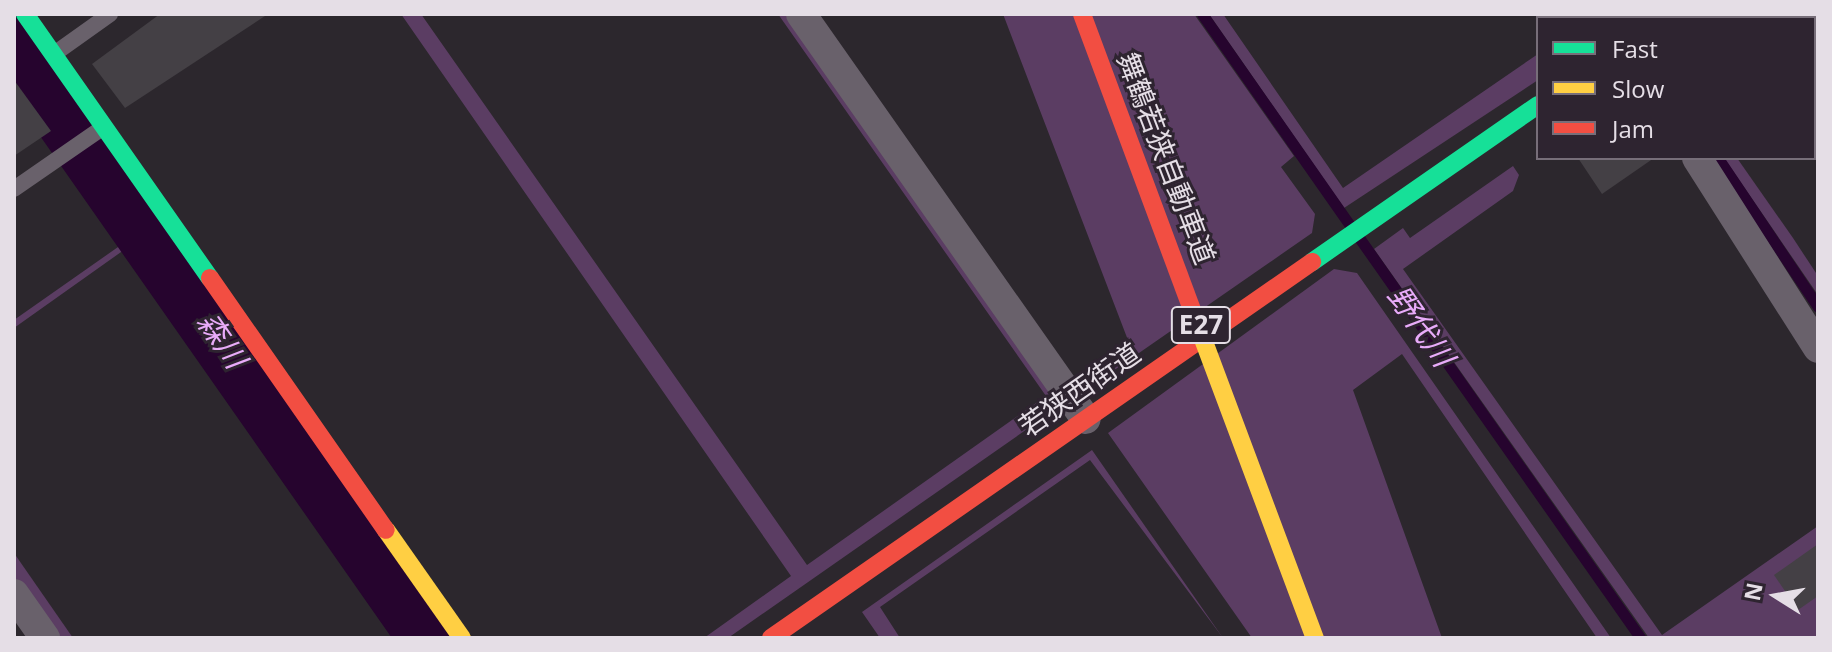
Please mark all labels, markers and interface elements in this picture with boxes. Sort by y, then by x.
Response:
legend [1536,16,1816,160]
text: Fast [1612,32,1658,65]
street label: 舞鶴若狭自動車道 [1111,47,1223,269]
text: Slow [1612,72,1664,105]
text: Jam [1612,112,1654,145]
water label: 野代川 [1380,279,1462,373]
road number: E27 [1169,303,1233,347]
water label: 森川 [190,305,254,375]
street label: 若狭西街道 [1012,335,1146,443]
north arrow [1736,556,1816,636]
text: N [1736,580,1769,603]

